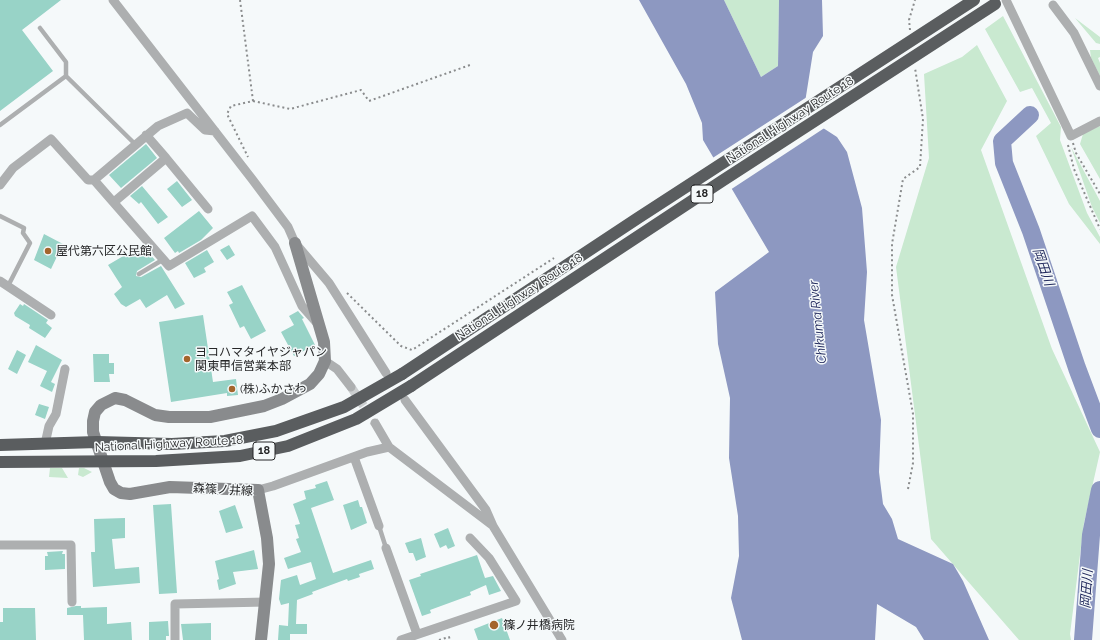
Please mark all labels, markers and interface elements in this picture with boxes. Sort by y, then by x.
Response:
street label: National Highway Route 18 [724,73,856,167]
road number: 18 [691,185,713,203]
place label: 屋代第六区公民館 [56,244,152,258]
marker: 屋代第六区公民館 [43,246,53,256]
water label: 岡田川 [1029,246,1057,288]
street label: National Highway Route 18 [453,250,585,344]
water label: Chikuma River [806,279,830,365]
place label: ヨコハマタイヤジャパン 関東甲信営業本部 [195,345,327,373]
marker: ヨコハマタイヤジャパン 関東甲信営業本部 [182,354,192,364]
place label: (株)ふかさわ [240,382,306,396]
marker: (株)ふかさわ [227,384,237,394]
street label: National Highway Route 18 [94,433,244,455]
road number: 18 [253,442,275,460]
street label: 森篠ノ井線 [193,481,253,499]
water label: 岡田川 [1078,569,1096,609]
place label: 篠ノ井橋病院 [503,618,575,632]
marker: 篠ノ井橋病院 [488,619,500,631]

